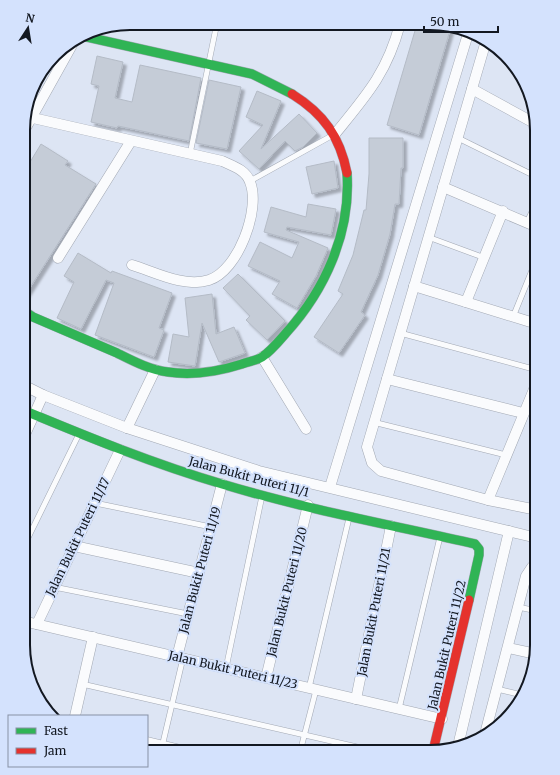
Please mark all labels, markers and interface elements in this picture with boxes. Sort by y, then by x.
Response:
north arrow [8,8,48,48]
scale bar [424,8,498,34]
text: N [24,10,36,26]
text: 50 m [430,14,459,29]
street label: Jalan Bukit Puteri 11/1 [186,453,311,500]
street label: Jalan Bukit Puteri 11/17 [42,475,113,599]
street label: Jalan Bukit Puteri 11/19 [175,505,224,636]
street label: Jalan Bukit Puteri 11/20 [263,525,310,659]
street label: Jalan Bukit Puteri 11/21 [353,546,393,679]
street label: Jalan Bukit Puteri 11/22 [424,579,469,712]
street label: Jalan Bukit Puteri 11/23 [166,647,299,692]
legend [8,715,148,767]
text: Fast [44,723,68,738]
text: Jam [43,743,67,758]

